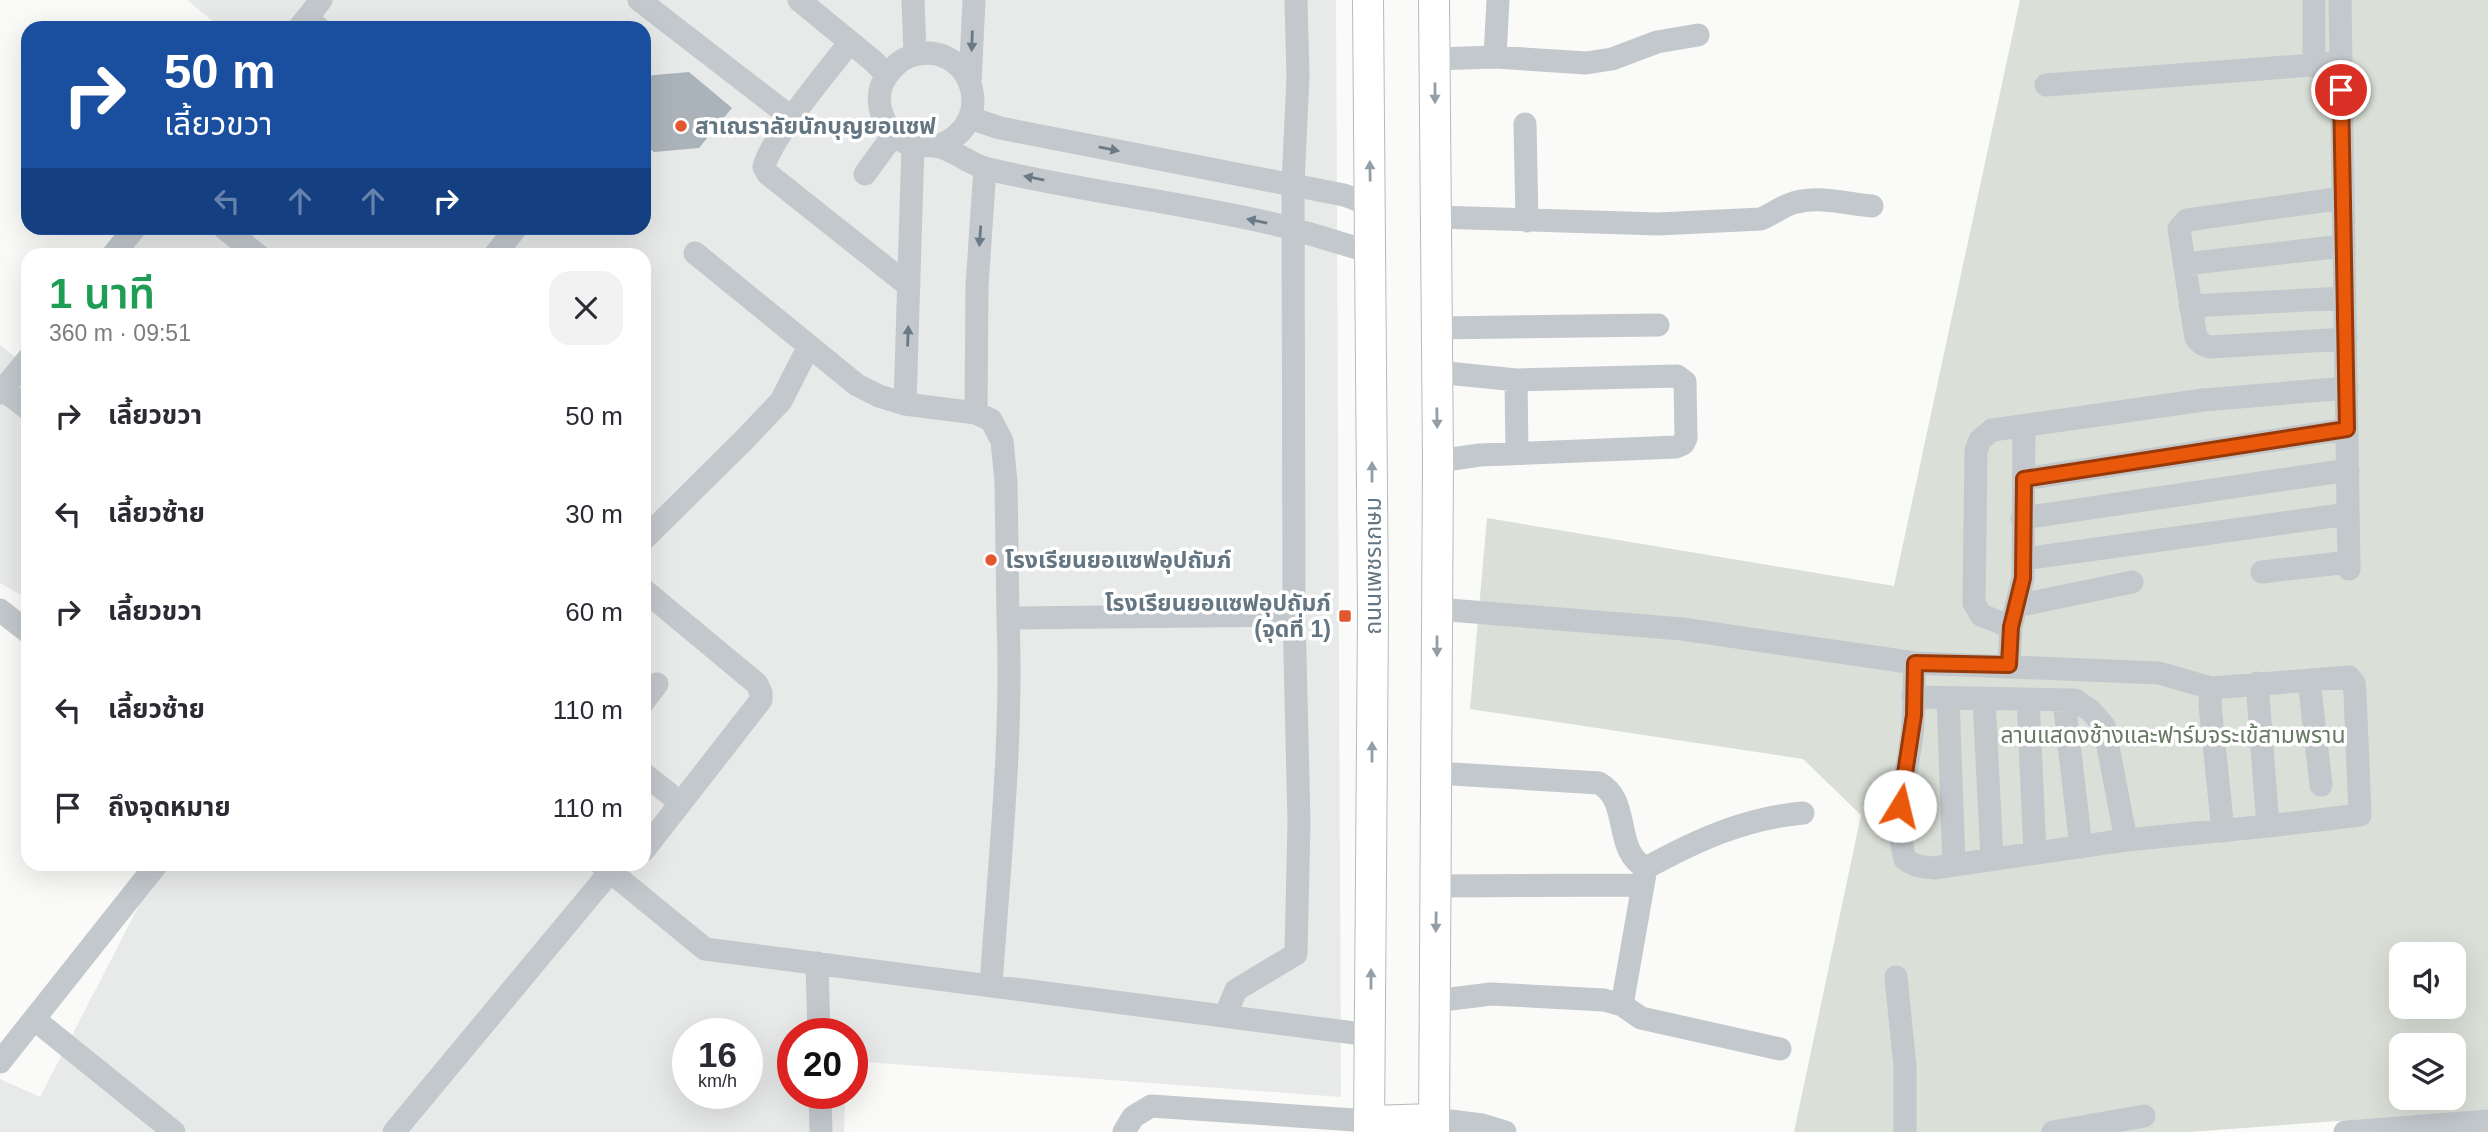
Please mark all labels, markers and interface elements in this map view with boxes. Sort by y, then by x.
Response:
one-way arrow [967,30,978,52]
text: 50 m [164,44,276,98]
icon: right [49,49,140,140]
pin [2311,60,2371,120]
icon: arrive [2322,71,2360,109]
one-way arrow [1429,82,1441,104]
text: เลี้ยวขวา [164,106,272,142]
place label: สาเณราลัยนักบุญยอแซฟ [695,113,936,140]
marker: สาเณราลัยนักบุญยอแซฟ [673,118,689,134]
one-way arrow [1098,143,1120,154]
one-way arrow [1365,160,1376,182]
one-way arrow [1023,172,1045,183]
icon: left [208,182,246,220]
icon: ahead [281,182,319,220]
icon: ahead [354,182,392,220]
icon: right [427,182,465,220]
one-way arrow [1246,215,1268,226]
one-way arrow [974,225,985,247]
text: 1 นาที [49,270,155,317]
button: close [549,271,623,345]
text: 360 m · 09:51 [49,320,191,346]
one-way arrow [902,325,913,347]
icon: right [49,397,87,435]
text: เลี้ยวขวา [108,400,202,430]
text: 50 m [565,401,623,431]
one-way arrow [1431,407,1443,429]
one-way arrow [1366,461,1378,483]
icon: left [49,495,87,533]
street label: ถนนเพชรเกษม [1360,497,1386,635]
text: เลี้ยวซ้าย [108,498,205,528]
text: 30 m [565,499,623,529]
place label: โรงเรียนยอแซฟอุปถัมภ์ [1005,547,1231,574]
marker: โรงเรียนยอแซฟอุปถัมภ์ [983,552,999,568]
place label: โรงเรียนยอแซฟอุปถัมภ์ (จุดที่ 1) [1105,590,1331,643]
icon: right [49,593,87,631]
text: เลี้ยวขวา [108,596,202,626]
text: 60 m [565,597,623,627]
marker: โรงเรียนยอแซฟอุปถัมภ์ (จุดที่ 1) [1337,608,1353,624]
one-way arrow [1431,635,1443,657]
icon: left [49,691,87,729]
text: เลี้ยวซ้าย [108,694,205,724]
text: 110 m [553,695,623,725]
park label: ลานแสดงช้างและฟาร์มจระเข้สามพราน [2000,722,2346,748]
one-way arrow [1366,741,1378,763]
position arrow [1863,769,1937,843]
icon: arrive [49,789,87,827]
text: ถึงจุดหมาย [108,792,231,822]
text: 110 m [553,793,623,823]
one-way arrow [1430,911,1442,933]
map controls [2389,942,2466,1110]
button: sound [2389,942,2466,1019]
one-way arrow [1365,968,1377,990]
speed limit sign: 20 [777,1018,868,1109]
button: layers [2389,1033,2466,1110]
text: 16 [698,1035,737,1074]
text: km/h [698,1071,737,1091]

